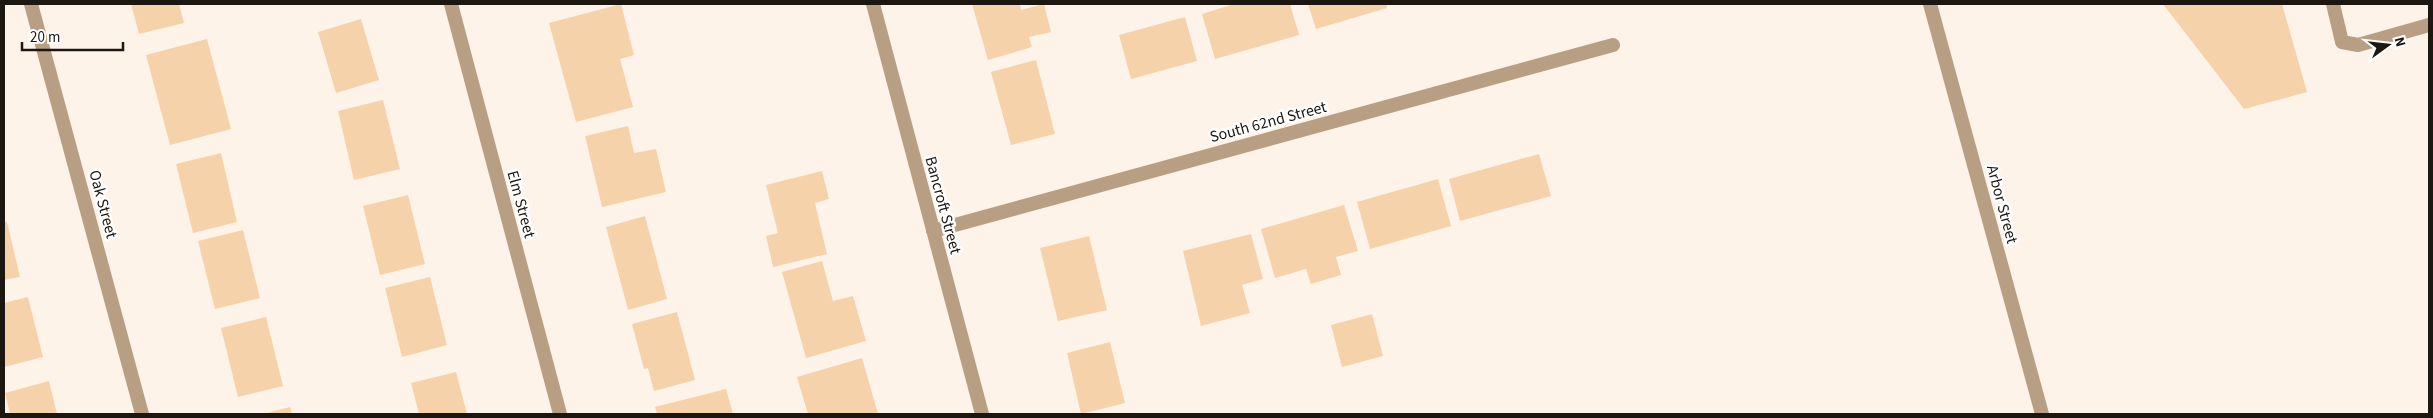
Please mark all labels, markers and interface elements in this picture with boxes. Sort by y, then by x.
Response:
scale bar [22,20,124,52]
north arrow [2363,20,2413,70]
text: 20 m [30,27,60,48]
text: N [2389,35,2410,49]
street label: South 62nd Street [1207,96,1330,148]
street label: Bancroft Street [919,154,967,257]
street label: Arbor Street [1981,162,2023,247]
street label: Oak Street [83,168,123,241]
street label: Elm Street [501,168,541,241]

